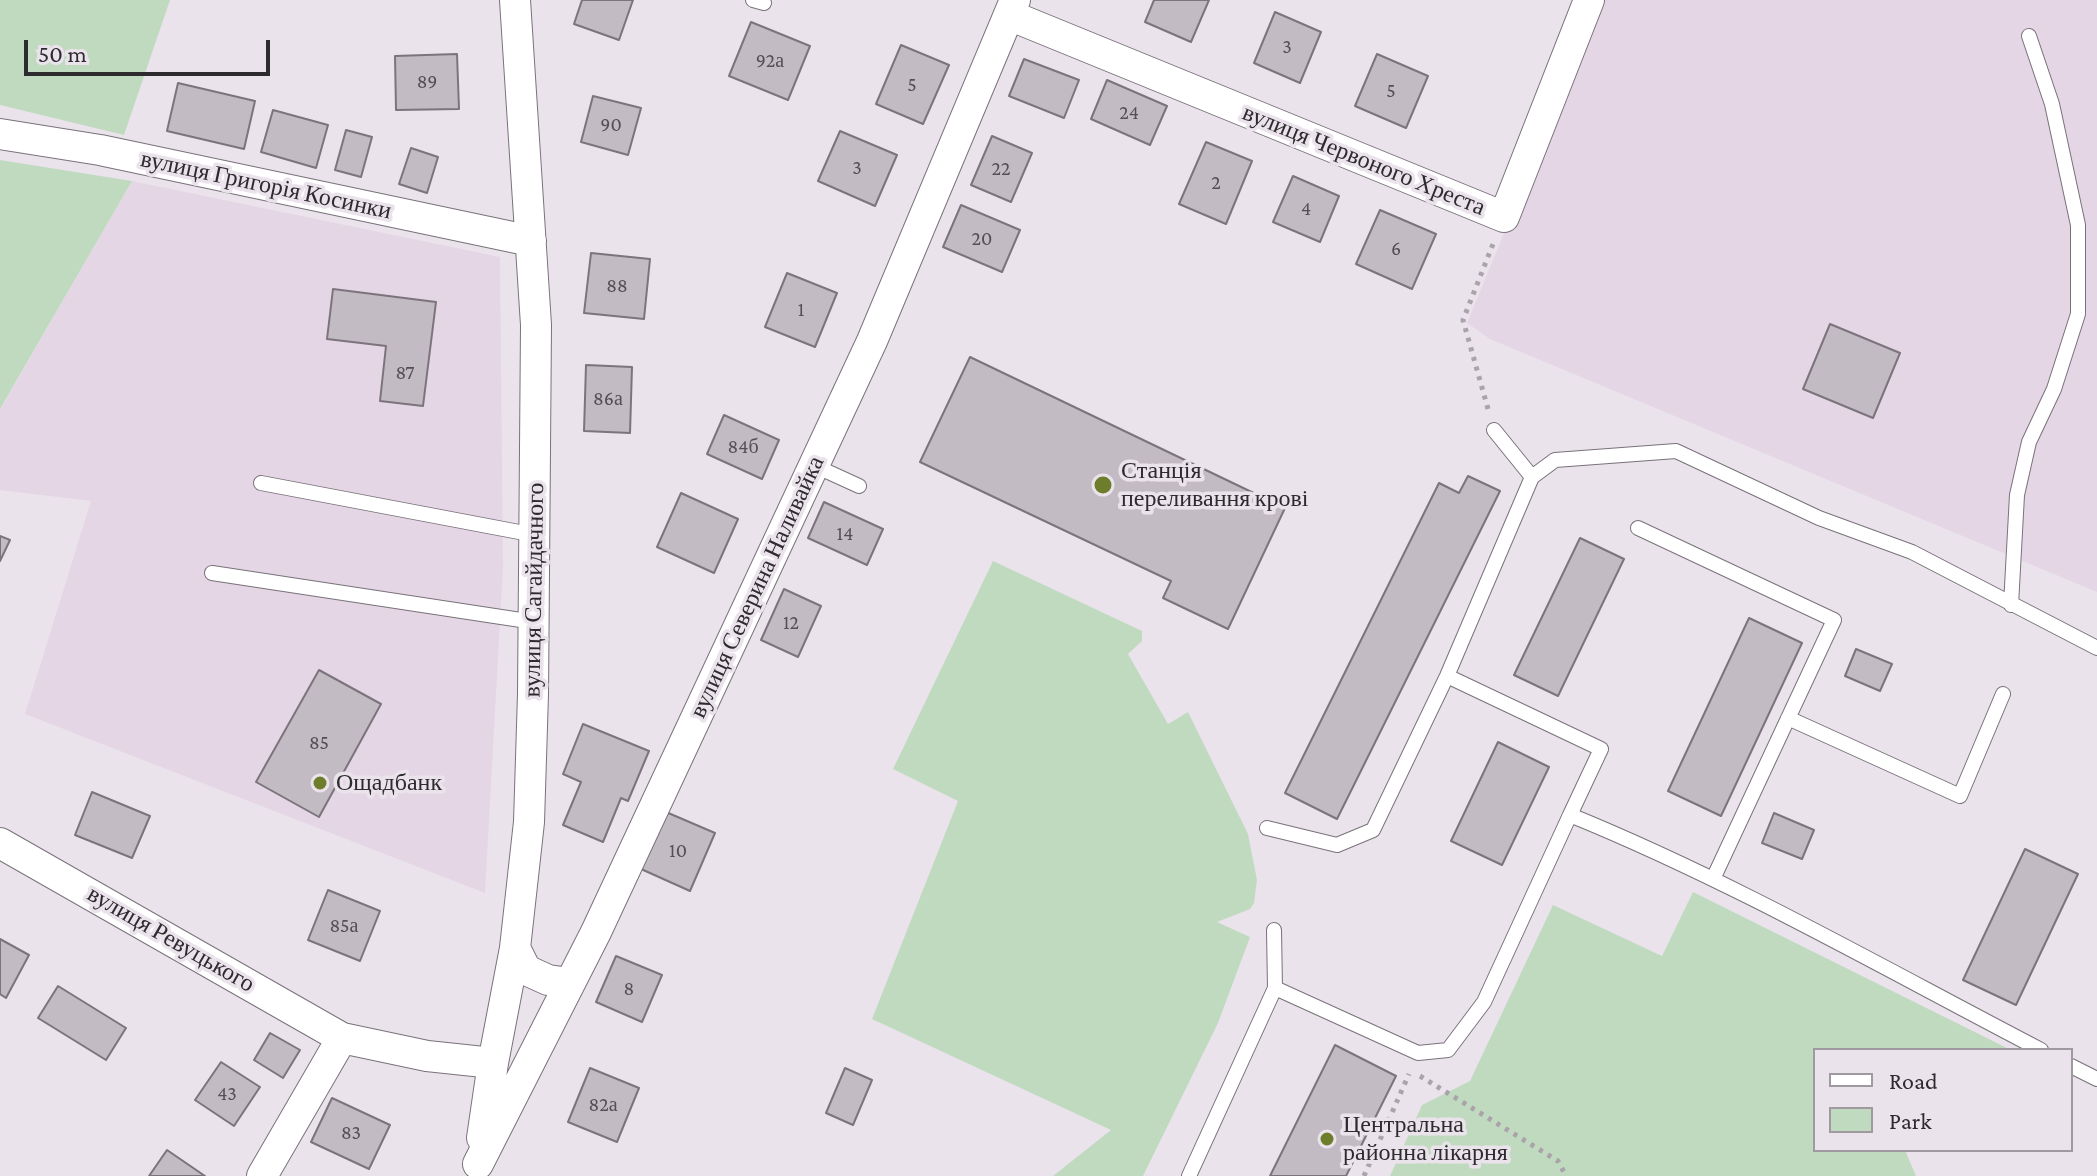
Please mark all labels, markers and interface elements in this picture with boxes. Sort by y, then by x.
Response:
scale bar [28,24,274,74]
house number: 3 [1282,35,1292,59]
text: 50 m [38,40,87,67]
house number: 92а [756,49,784,73]
house number: 89 [417,70,437,94]
house number: 5 [907,73,917,97]
house number: 5 [1386,79,1396,103]
street label: вулиця Червоного Хреста [1238,98,1490,222]
house number: 24 [1119,101,1139,125]
house number: 90 [600,113,622,137]
street label: вулиця Григорія Косинки [138,144,394,226]
house number: 3 [852,156,862,180]
house number: 22 [992,157,1010,181]
house number: 2 [1211,171,1221,195]
house number: 4 [1301,197,1311,221]
house number: 20 [972,227,992,251]
house number: 6 [1391,237,1401,261]
house number: 88 [606,274,628,298]
house number: 1 [798,298,804,322]
house number: 87 [395,361,415,385]
house number: 86а [593,387,623,411]
house number: 84б [727,435,759,459]
street label: вулиця Северина Наливайка [684,451,830,723]
place label: Станція переливання крові [1121,457,1309,513]
marker: Станція переливання крові [1092,474,1114,496]
street label: вулиця Сагайдачного [518,482,550,698]
house number: 14 [837,522,853,546]
house number: 12 [783,611,799,635]
house number: 85 [309,731,329,755]
place label: Ощадбанк [336,769,442,797]
marker: Ощадбанк [311,774,329,792]
house number: 10 [669,839,687,863]
street label: вулиця Ревуцького [82,879,260,999]
house number: 85а [330,914,358,938]
house number: 8 [624,977,634,1001]
legend [1813,1048,2073,1152]
text: Road [1889,1067,1938,1094]
house number: 43 [217,1082,237,1106]
house number: 82а [588,1093,618,1117]
text: Park [1889,1107,1932,1134]
place label: Центральна районна лікарня [1343,1111,1508,1167]
house number: 83 [341,1121,361,1145]
marker: Центральна районна лікарня [1318,1130,1336,1148]

